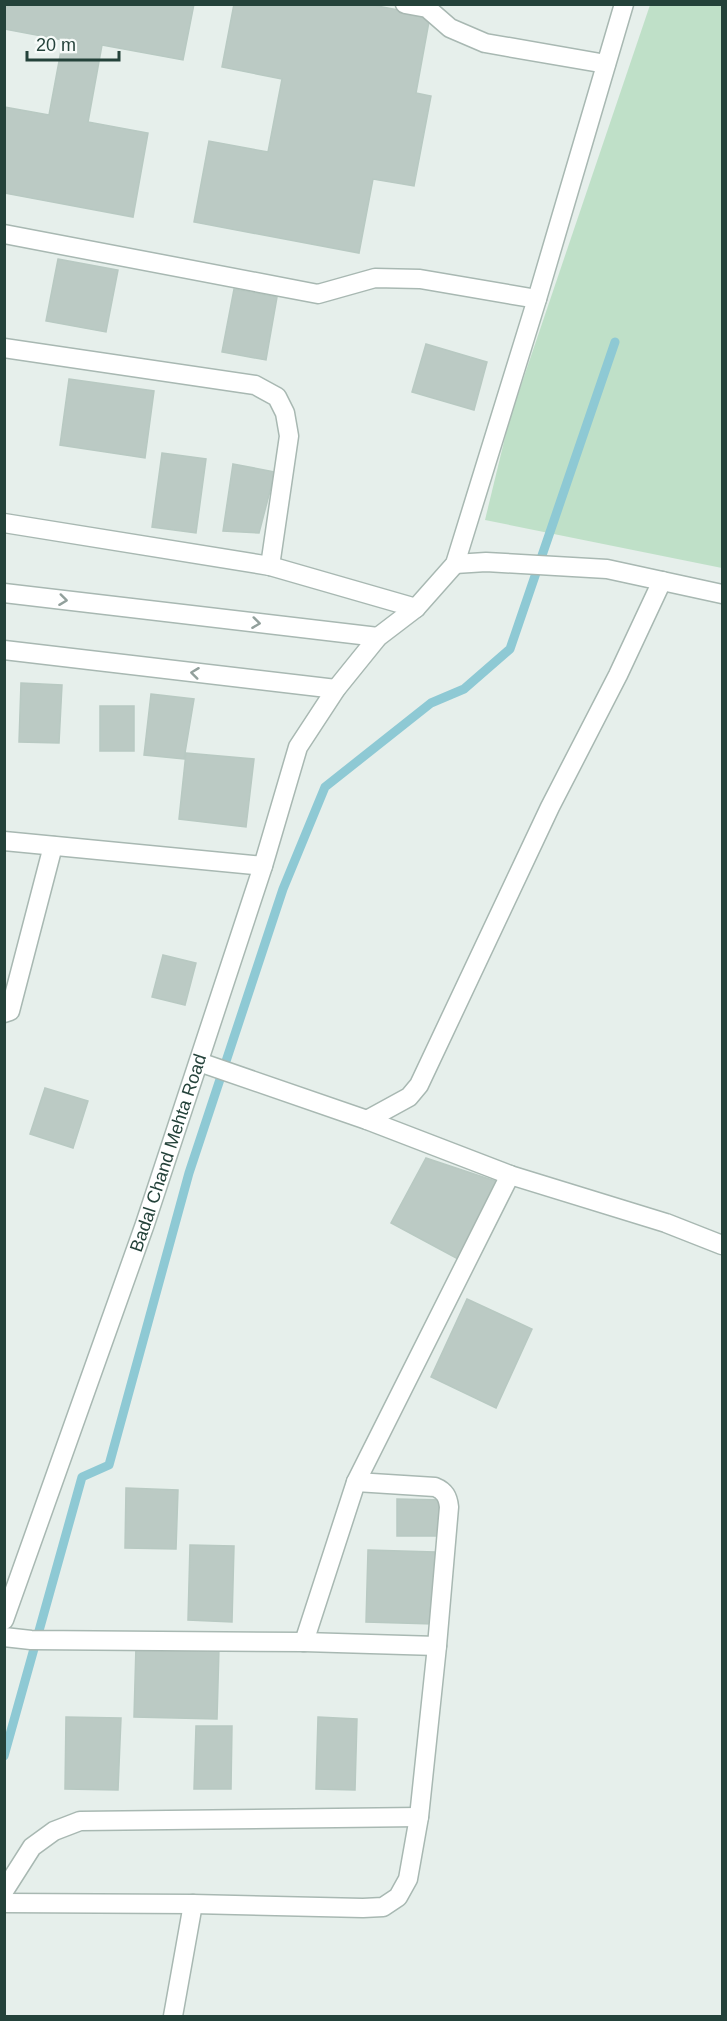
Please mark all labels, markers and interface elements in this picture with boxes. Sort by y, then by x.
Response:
scale bar [27,24,118,62]
text: 20 m [36,35,76,55]
one-way arrow [58,593,67,605]
one-way arrow [252,616,261,629]
one-way arrow [190,667,199,679]
street label: Badal Chand Mehta Road [126,1052,210,1255]

